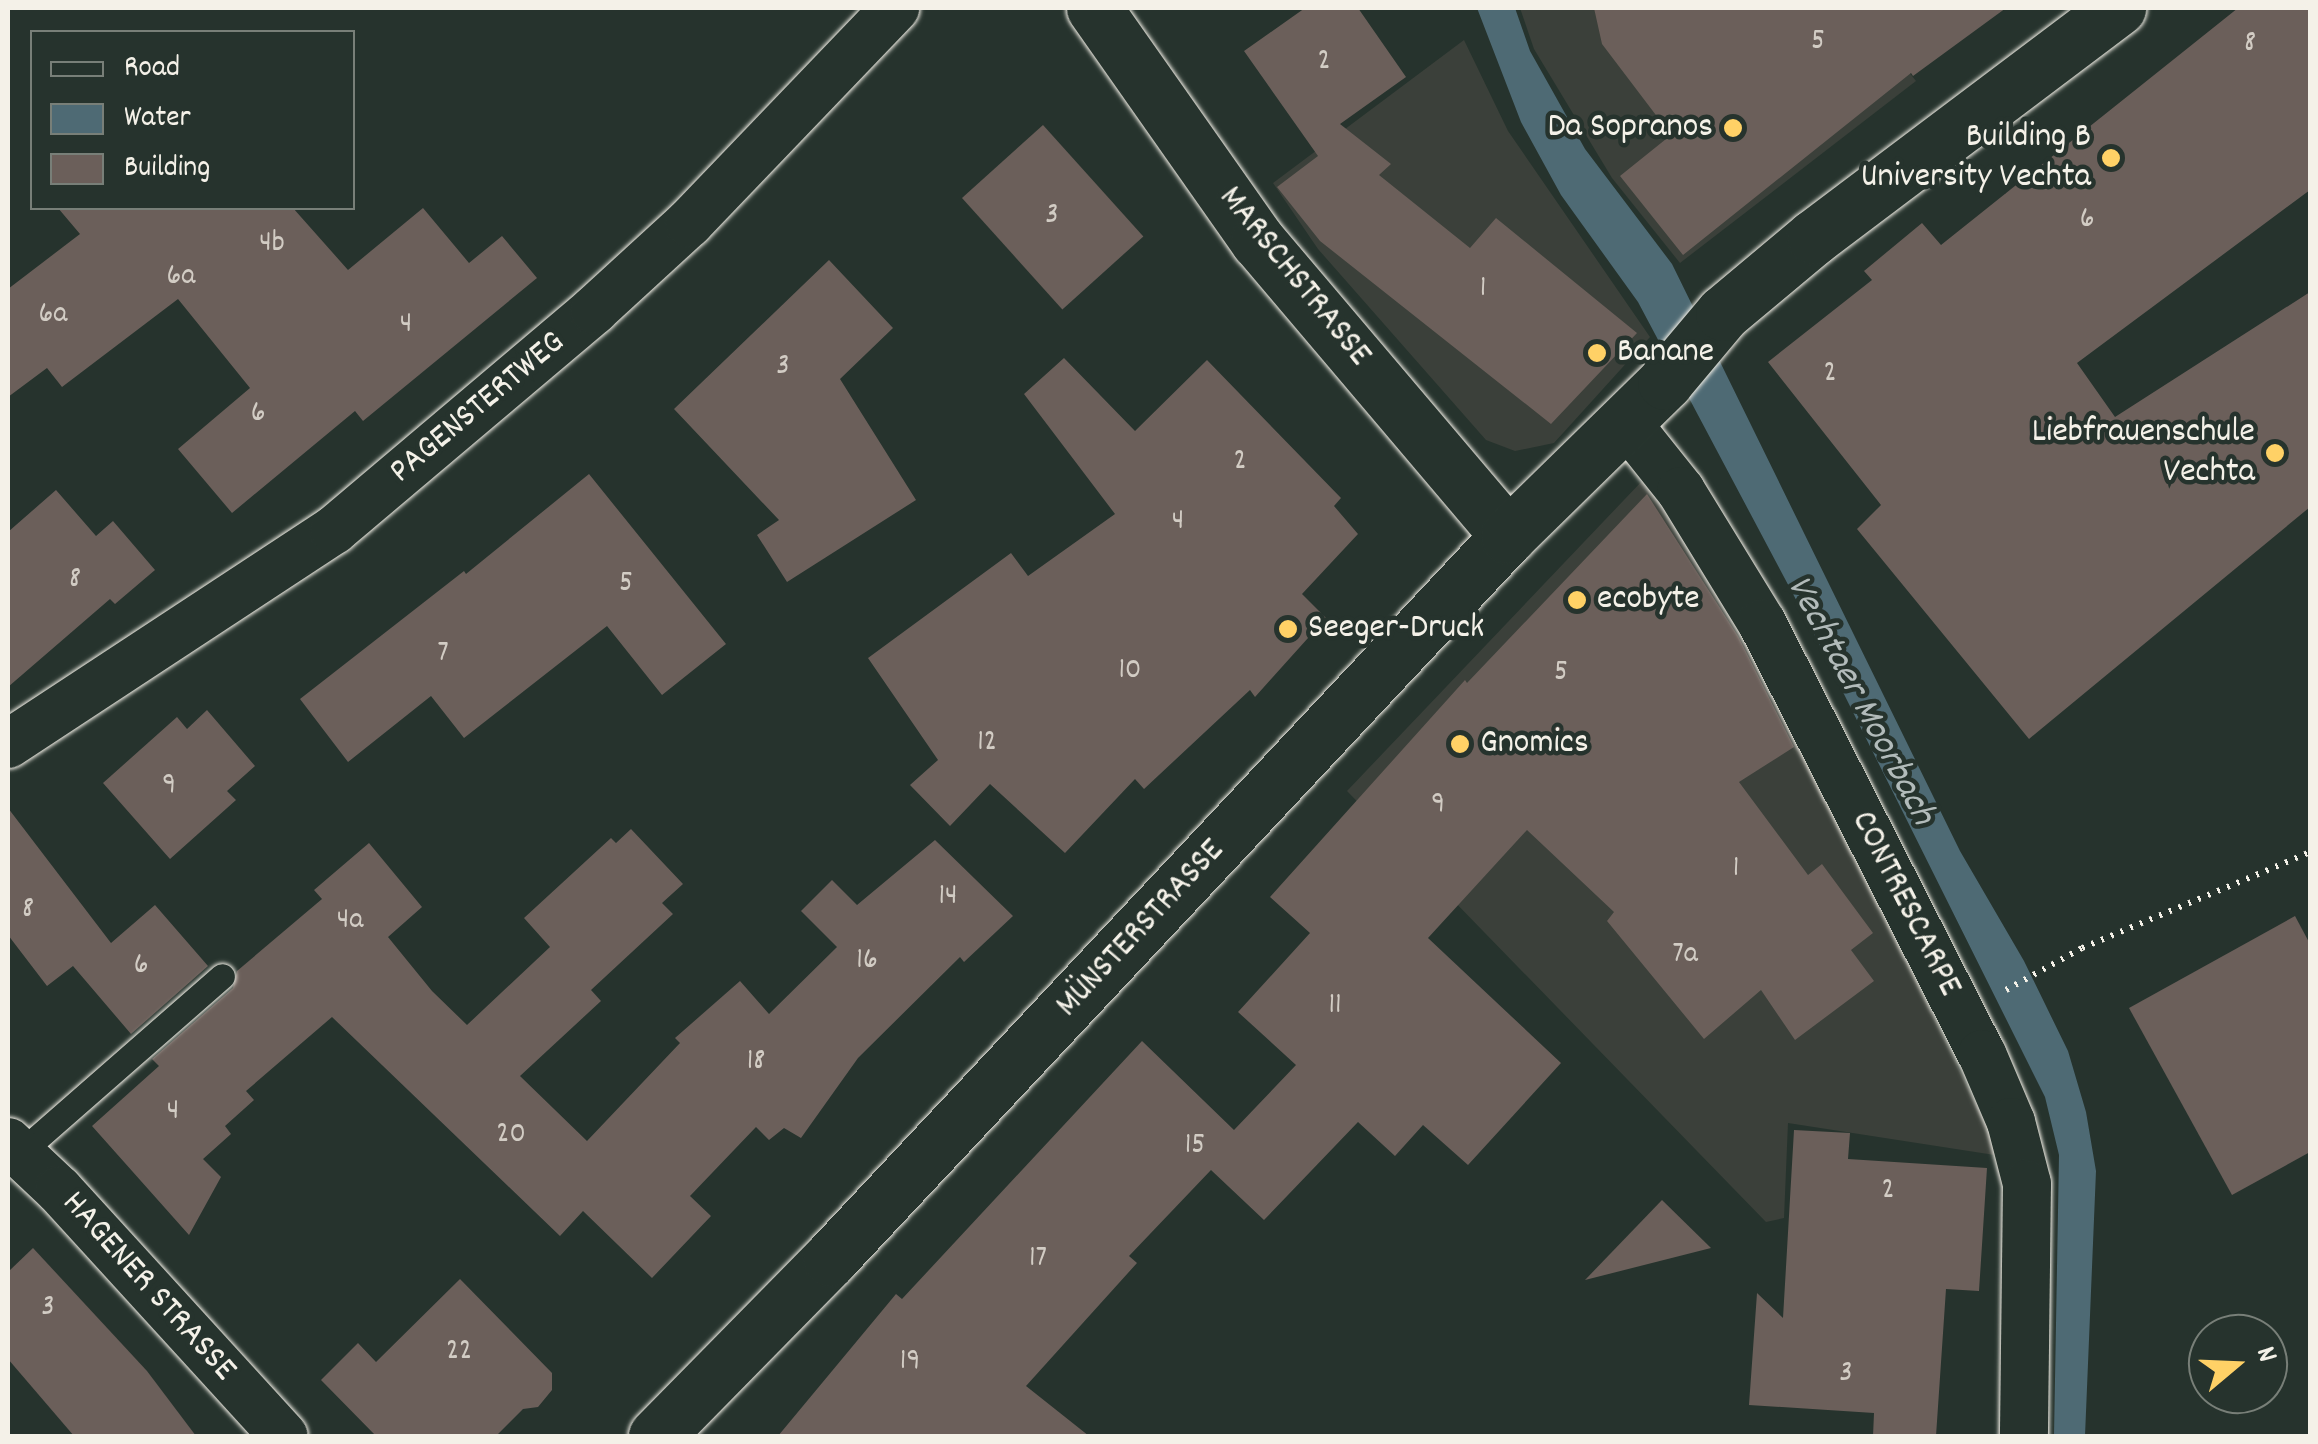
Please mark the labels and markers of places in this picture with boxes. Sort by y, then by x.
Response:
place label: Da Sopranos [1547,107,1713,149]
marker: Da Sopranos [1722,117,1744,139]
place label: Building B University Vechta [1861,117,2091,199]
marker: Building B University Vechta [2100,147,2122,169]
place label: Banane [1617,332,1714,374]
marker: Banane [1586,342,1608,364]
place label: Liebfrauenschule Vechta [2032,412,2255,494]
marker: Liebfrauenschule Vechta [2264,442,2286,464]
place label: ecobyte [1597,579,1700,621]
marker: ecobyte [1566,589,1588,611]
place label: Seeger-Druck [1308,608,1484,650]
marker: Seeger-Druck [1277,618,1299,640]
place label: Gnomics [1480,723,1589,765]
marker: Gnomics [1449,733,1471,755]

